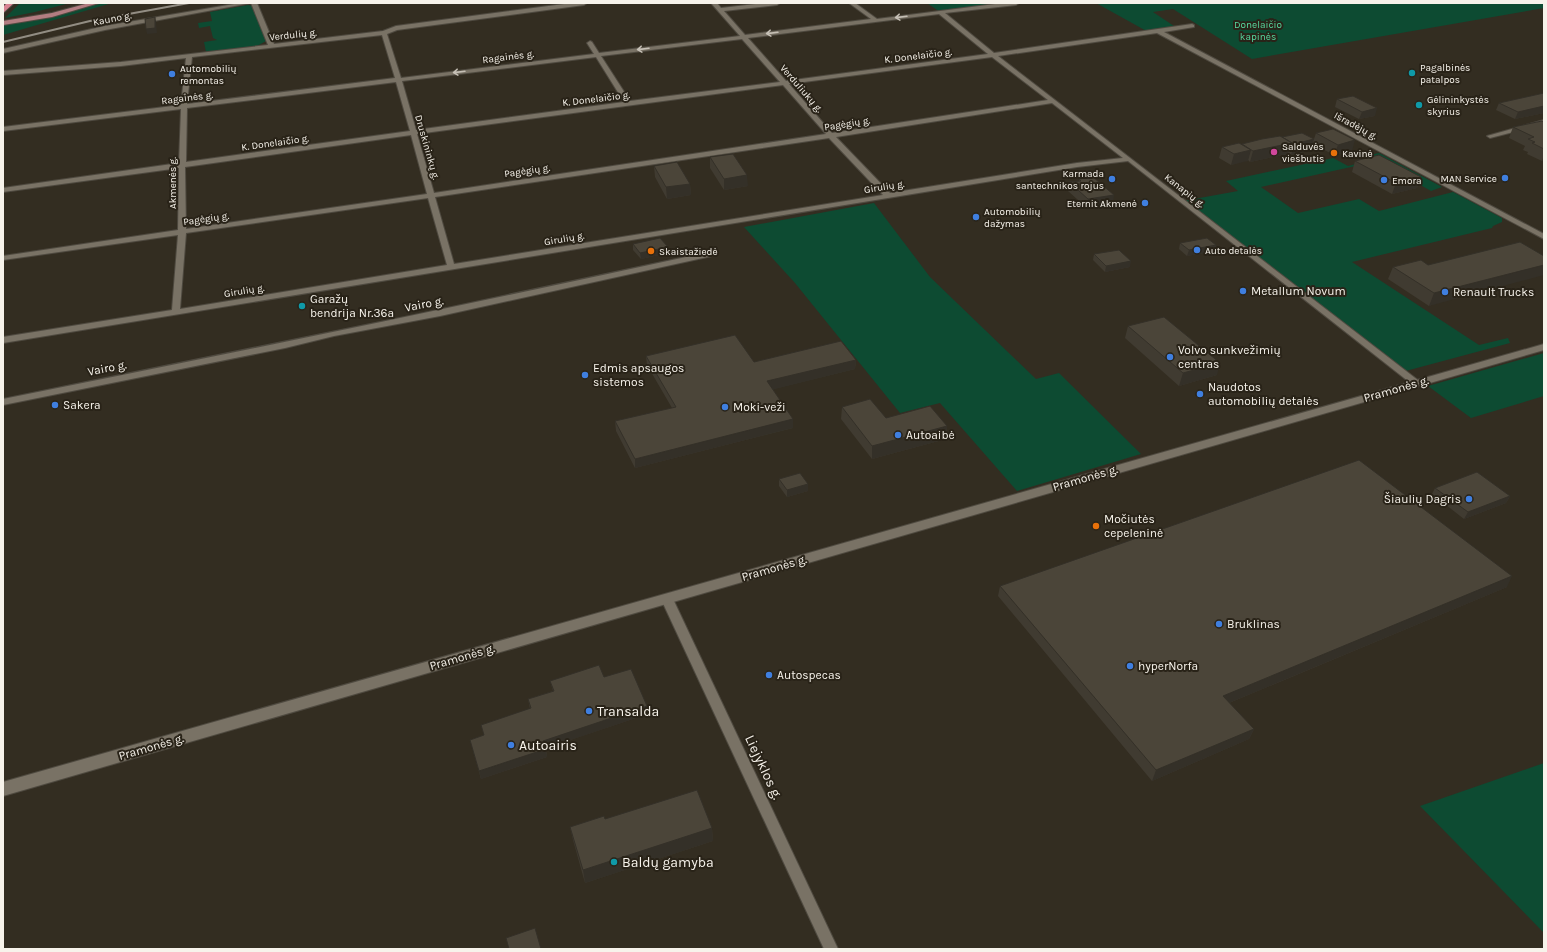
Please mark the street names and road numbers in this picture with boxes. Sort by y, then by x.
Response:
street label: Kauno g. [92,9,133,29]
street label: Verdulių g. [269,27,318,43]
street label: K. Donelaičio g. [884,46,953,66]
street label: Ragainės g. [482,48,535,66]
street label: Verduliukų g. [777,62,825,115]
street label: Ragainės g. [161,89,214,107]
street label: K. Donelaičio g. [562,89,631,109]
street label: Išradėjų g. [1332,109,1379,142]
street label: Druskininkų g. [412,114,442,181]
street label: Pagėgių g. [823,114,871,134]
street label: K. Donelaičio g. [241,132,310,154]
street label: Akmenės g. [167,157,179,209]
street label: Pagėgių g. [503,162,551,180]
street label: Kanapių g. [1162,171,1207,210]
street label: Girulių g. [863,178,905,196]
street label: Pagėgių g. [182,210,230,228]
street label: Girulių g. [543,230,585,248]
street label: Girulių g. [223,282,265,300]
street label: Vairo g. [403,293,445,315]
street label: Vairo g. [86,357,128,379]
street label: Pramonės g. [1362,373,1430,405]
street label: Pramonės g. [1051,462,1119,494]
street label: Pramonės g. [740,552,808,584]
street label: Pramonės g. [428,641,496,673]
street label: Pramonės g. [117,731,185,763]
street label: Liejyklos g. [741,732,786,803]

